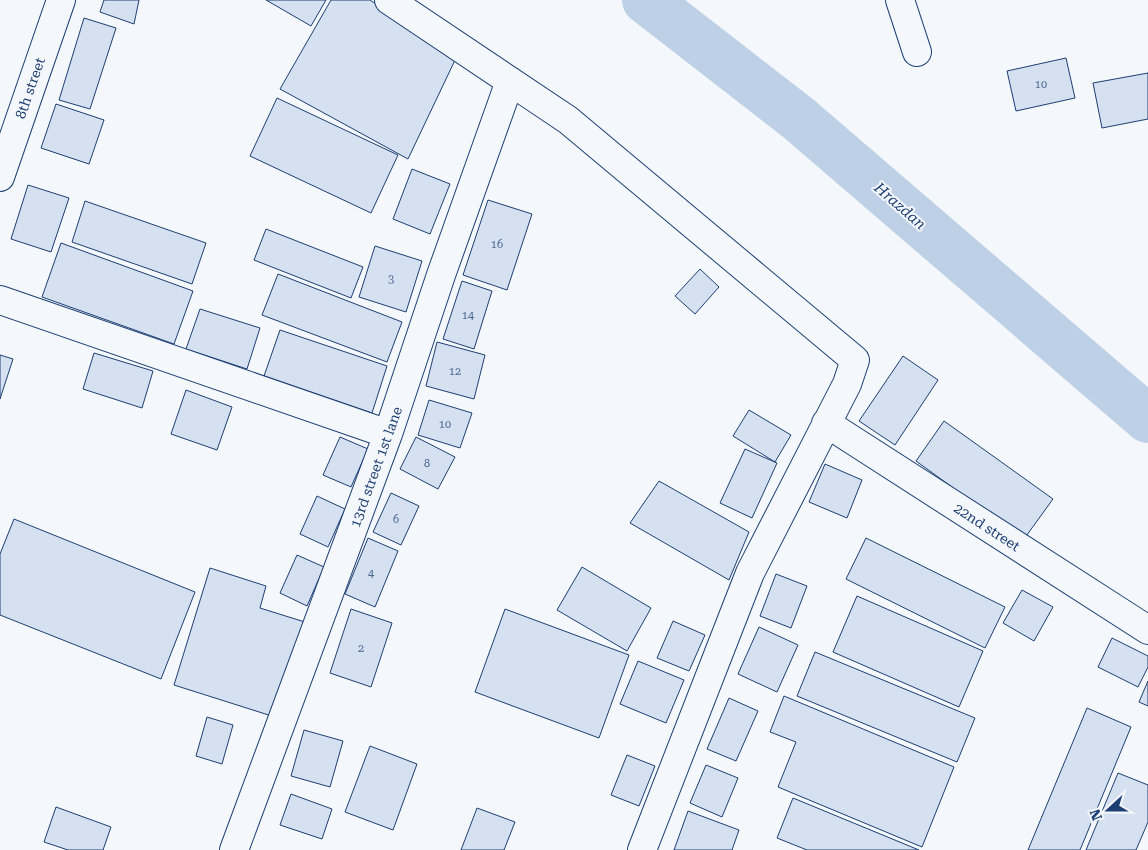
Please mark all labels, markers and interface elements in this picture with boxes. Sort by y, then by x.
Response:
street label: 8th street [12,55,48,121]
house number: 10 [1035,78,1047,91]
water label: Hrazdan [870,178,929,233]
house number: 16 [491,238,503,251]
house number: 3 [388,273,394,286]
house number: 14 [462,309,475,322]
house number: 12 [449,365,461,378]
street label: 13rd street 1st lane [347,404,405,530]
house number: 10 [439,418,451,431]
house number: 8 [424,457,430,470]
street label: 22nd street [951,500,1023,554]
house number: 6 [393,513,399,526]
house number: 4 [368,567,375,580]
house number: 2 [358,642,364,655]
north arrow [1083,785,1133,835]
text: N [1086,807,1105,823]

